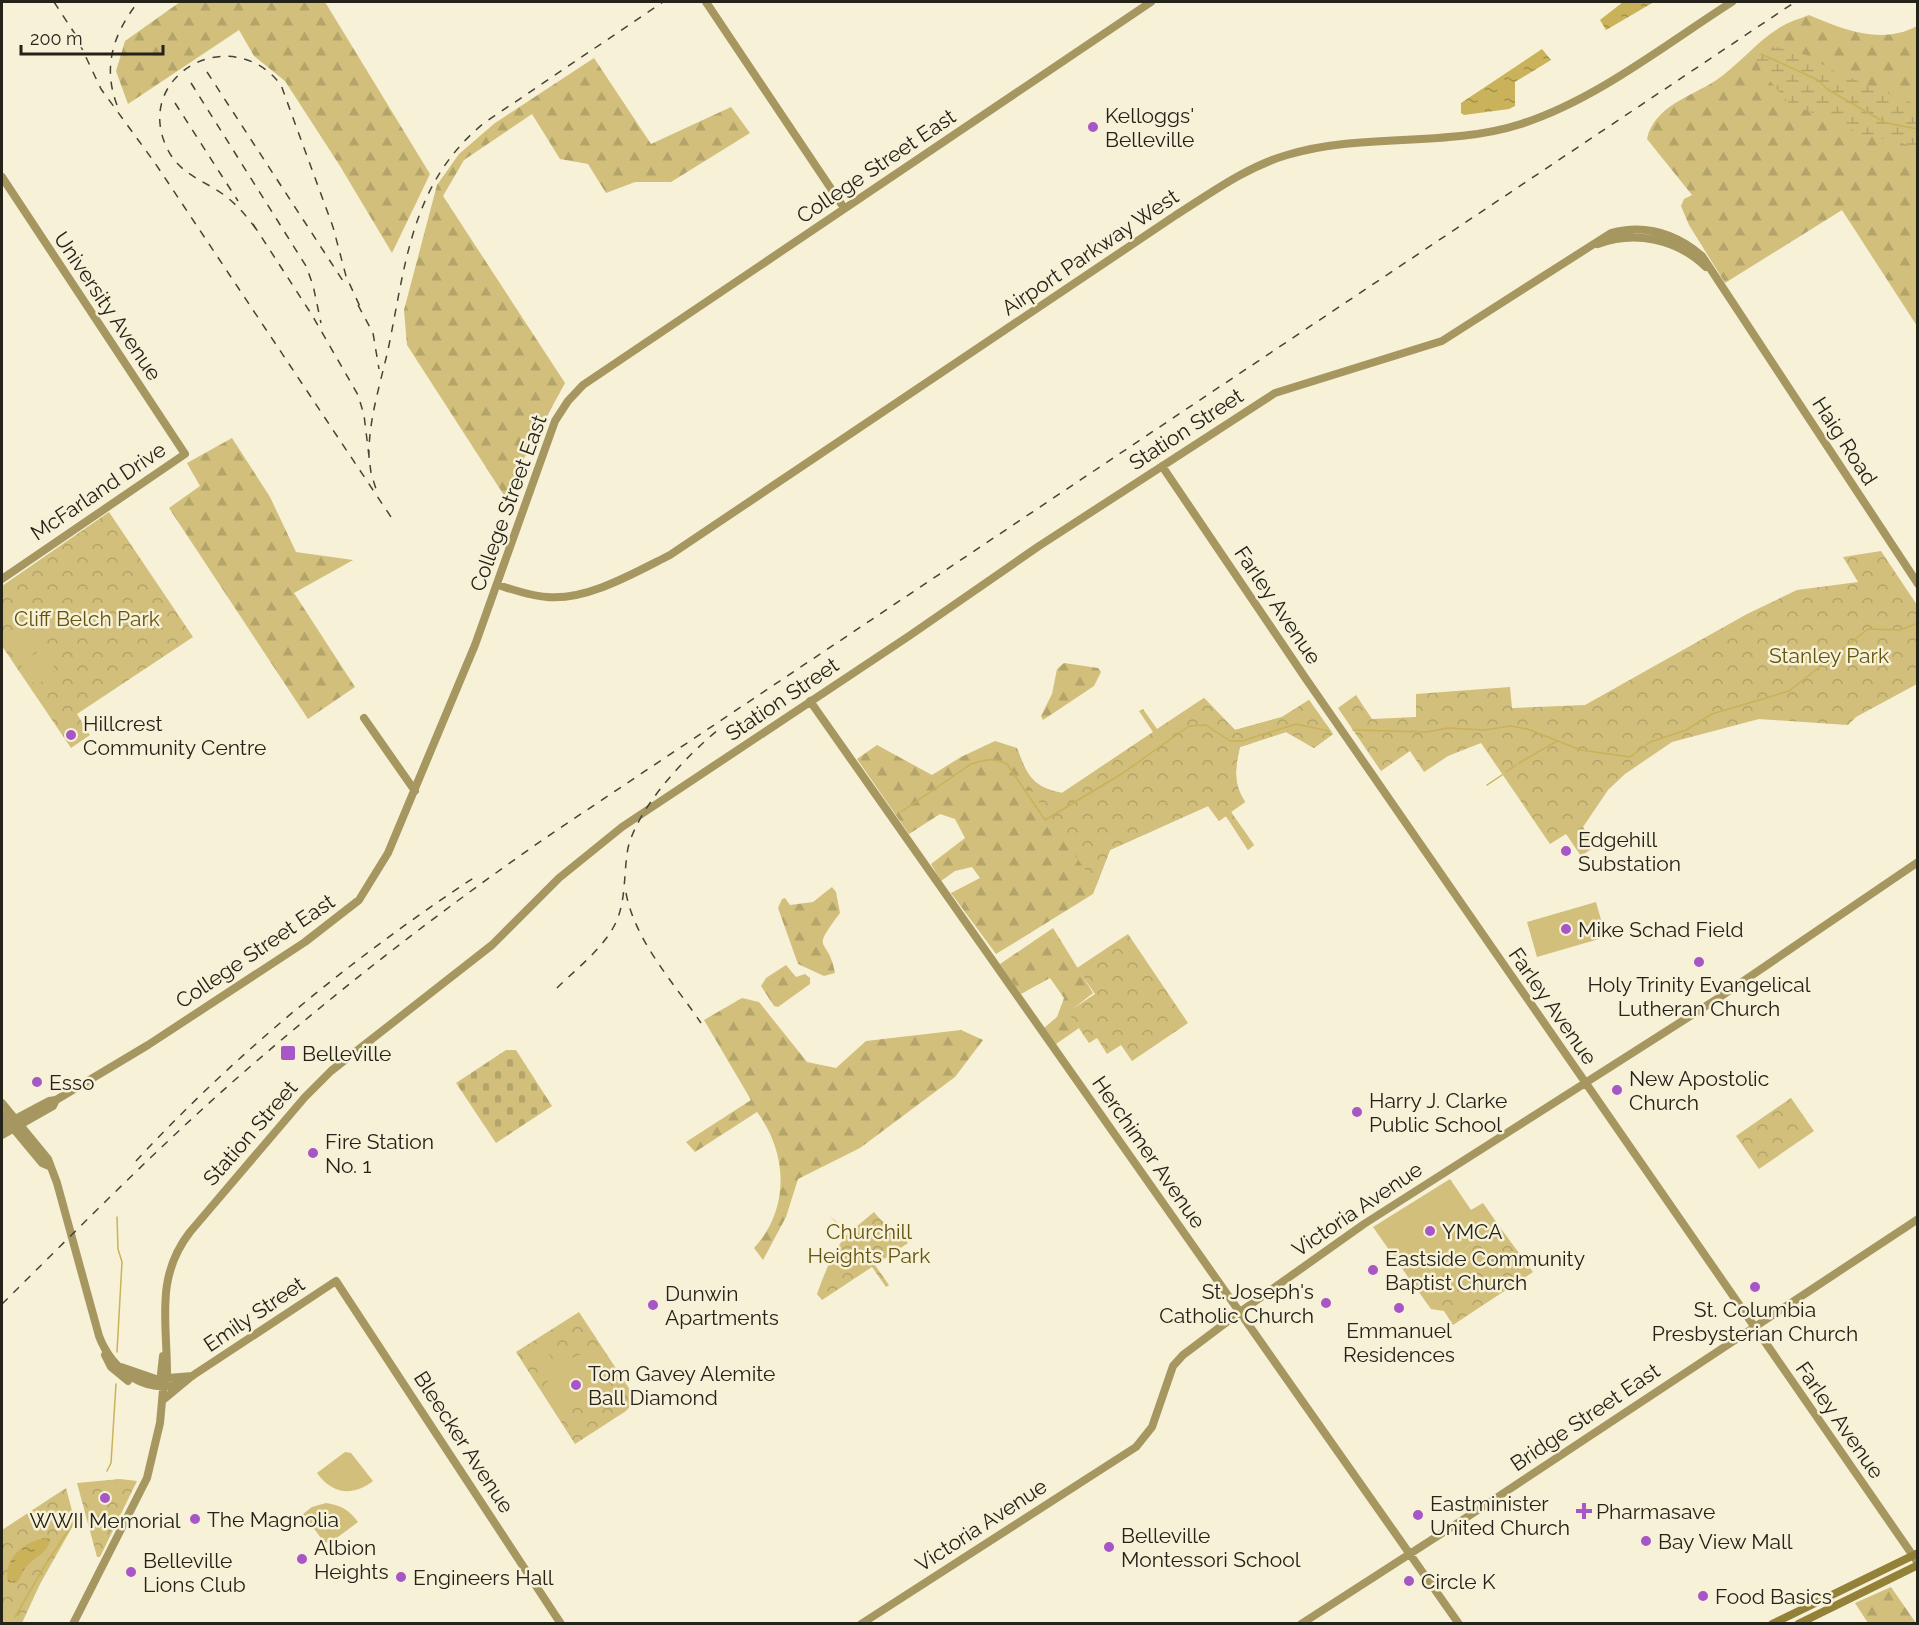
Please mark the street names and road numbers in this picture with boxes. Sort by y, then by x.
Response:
street label: College Street East [792,104,960,228]
street label: Airport Parkway West [997,184,1183,320]
street label: University Avenue [49,227,167,385]
street label: Station Street [1124,383,1248,475]
street label: Haig Road [1807,392,1883,490]
street label: College Street East [464,411,552,595]
street label: McFarland Drive [26,437,170,545]
street label: Farley Avenue [1229,541,1327,669]
street label: Station Street [721,652,843,746]
street label: College Street East [171,889,339,1013]
street label: Farley Avenue [1504,943,1602,1069]
street label: Herchimer Avenue [1087,1071,1211,1233]
street label: Station Street [198,1075,302,1191]
street label: Victoria Avenue [1287,1156,1427,1262]
street label: Emily Street [199,1271,309,1357]
street label: Farley Avenue [1791,1357,1889,1483]
street label: Bridge Street East [1506,1358,1664,1476]
street label: Bleecker Avenue [409,1366,519,1518]
street label: Victoria Avenue [911,1473,1051,1577]

